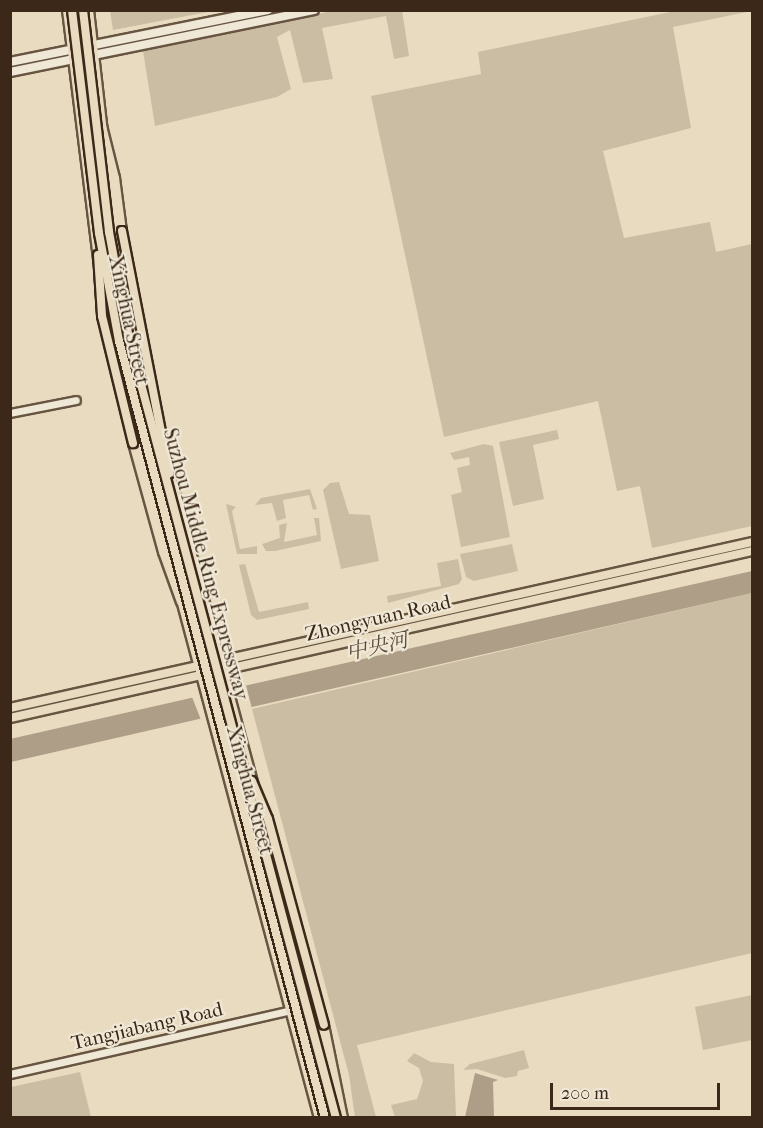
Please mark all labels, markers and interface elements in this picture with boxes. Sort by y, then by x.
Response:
street label: Xinghua Street [103,253,155,387]
street label: Suzhou Middle Ring Expressway [158,426,254,702]
street label: Zhongyuan Road [303,590,453,646]
water label: 中央河 [343,627,411,665]
street label: Xinghua Street [221,723,279,857]
street label: Tangjiabang Road [69,997,225,1055]
scale bar [553,1071,722,1109]
text: 200 m [561,1083,609,1104]

